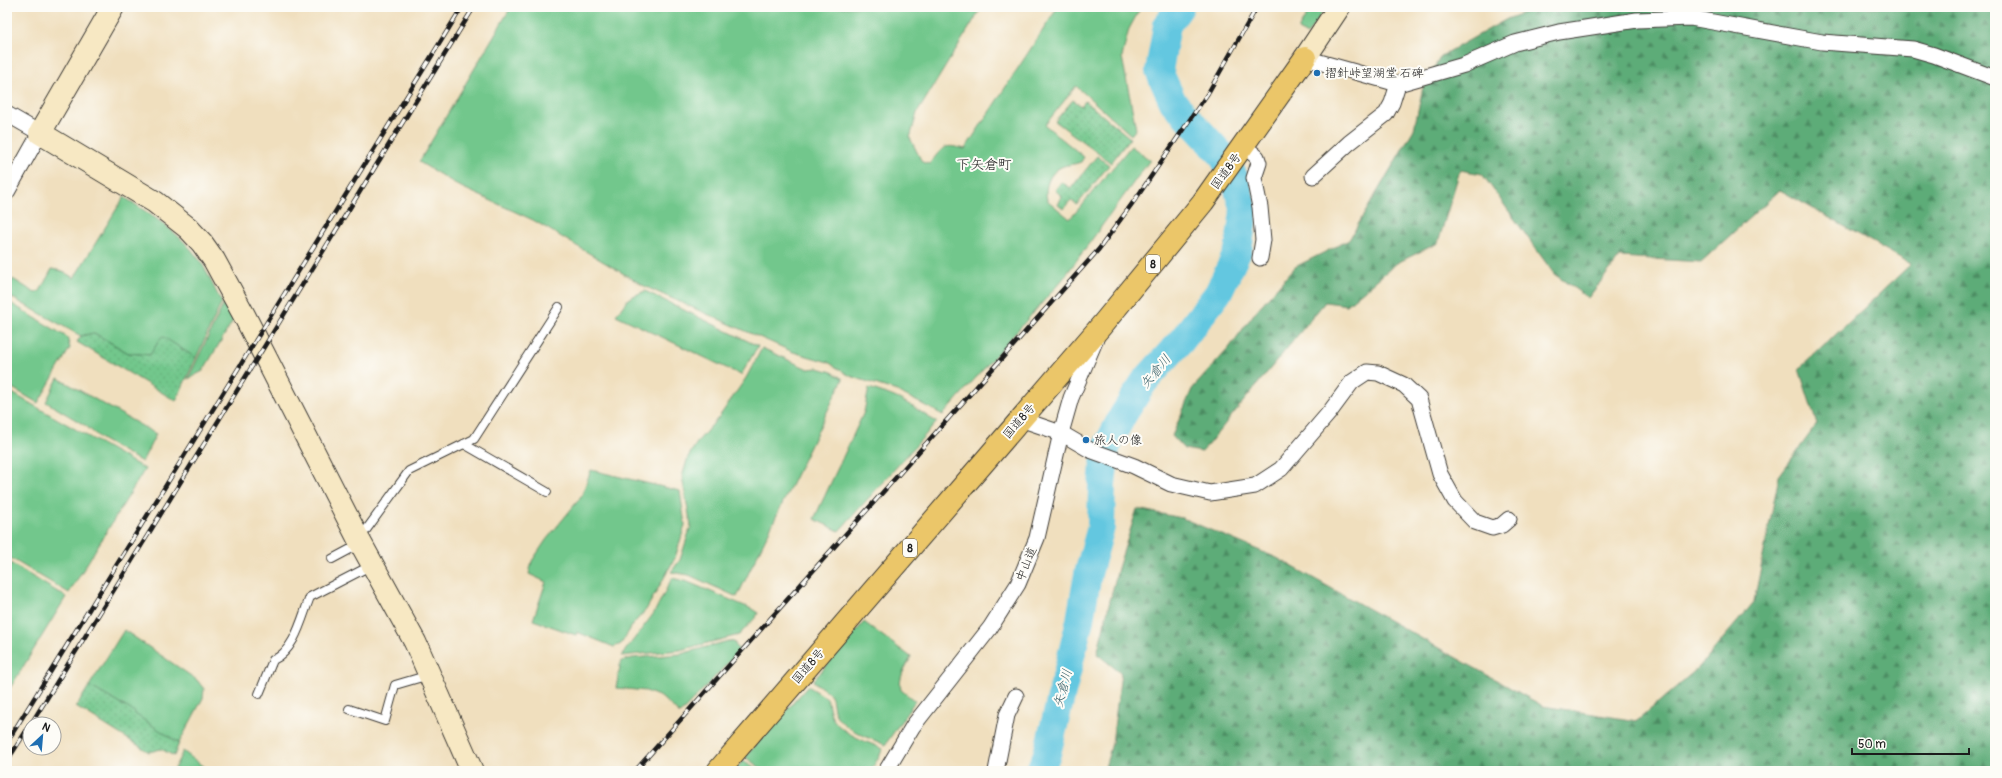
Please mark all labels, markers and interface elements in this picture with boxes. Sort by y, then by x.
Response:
place label: 摺針峠望湖堂 石碑 [1325,66,1424,81]
marker: 摺針峠望湖堂 石碑 [1312,68,1322,78]
street label: 国道8号 [1208,150,1245,193]
district label: 下矢倉町 [956,156,1012,173]
road number: 8 [1146,255,1160,273]
water label: 矢倉川 [1137,352,1174,392]
street label: 国道8号 [1000,401,1039,442]
place label: 旅人の像 [1094,433,1142,448]
marker: 旅人の像 [1081,435,1091,445]
road number: 8 [903,539,917,557]
street label: 中山道 [1013,545,1040,584]
street label: 国道8号 [789,646,828,687]
water label: 矢倉川 [1050,667,1076,709]
north arrow [22,716,62,756]
text: N [40,720,53,735]
scale bar [1852,730,1969,756]
text: 50 m [1858,737,1886,752]

